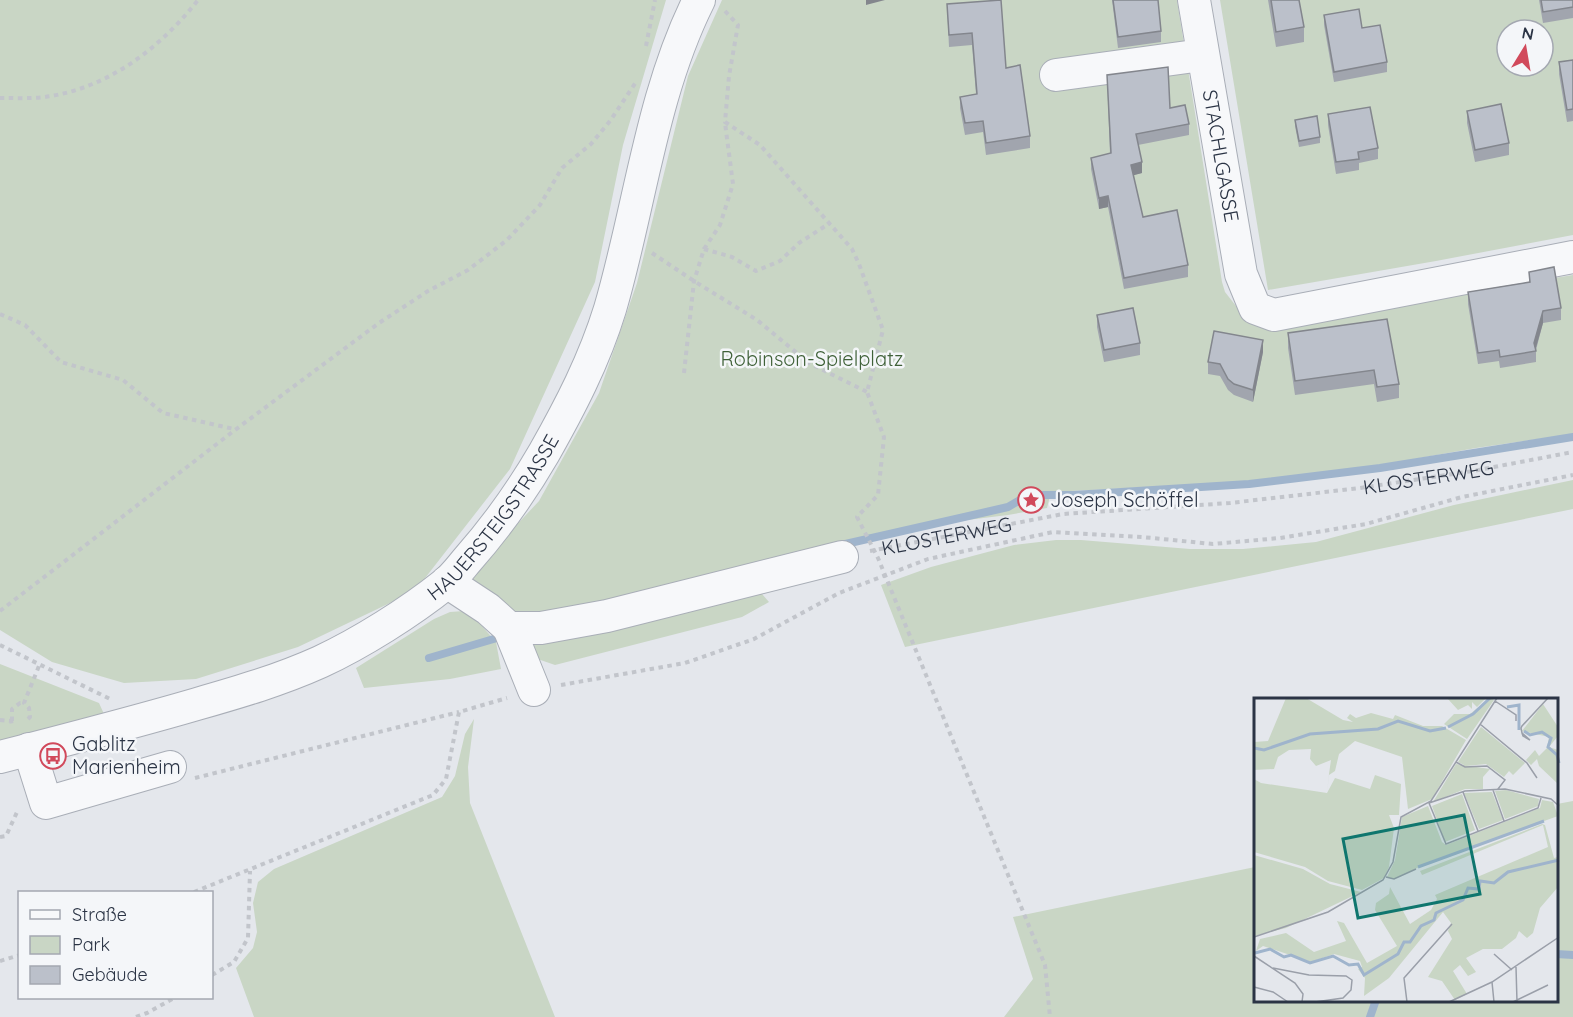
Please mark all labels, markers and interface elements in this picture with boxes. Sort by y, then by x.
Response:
north arrow [1495,18,1555,78]
text: N [1520,22,1536,44]
street label: STACHLGASSE [1198,88,1245,224]
park label: Robinson-Spielplatz [721,346,903,371]
street label: HAUERSTEIGSTRASSE [422,430,564,605]
street label: KLOSTERWEG [1361,454,1496,499]
place icon: Joseph Schöffel [1016,485,1046,515]
place label: Joseph Schöffel [1050,487,1198,512]
street label: KLOSTERWEG [879,511,1014,561]
inset map [1254,698,1558,1002]
place label: Gablitz Marienheim [72,731,181,779]
bus stop icon: Gablitz Marienheim [38,741,68,771]
legend [18,891,213,999]
text: Straße [72,903,127,926]
text: Park [72,933,110,956]
text: Gebäude [72,963,148,986]

